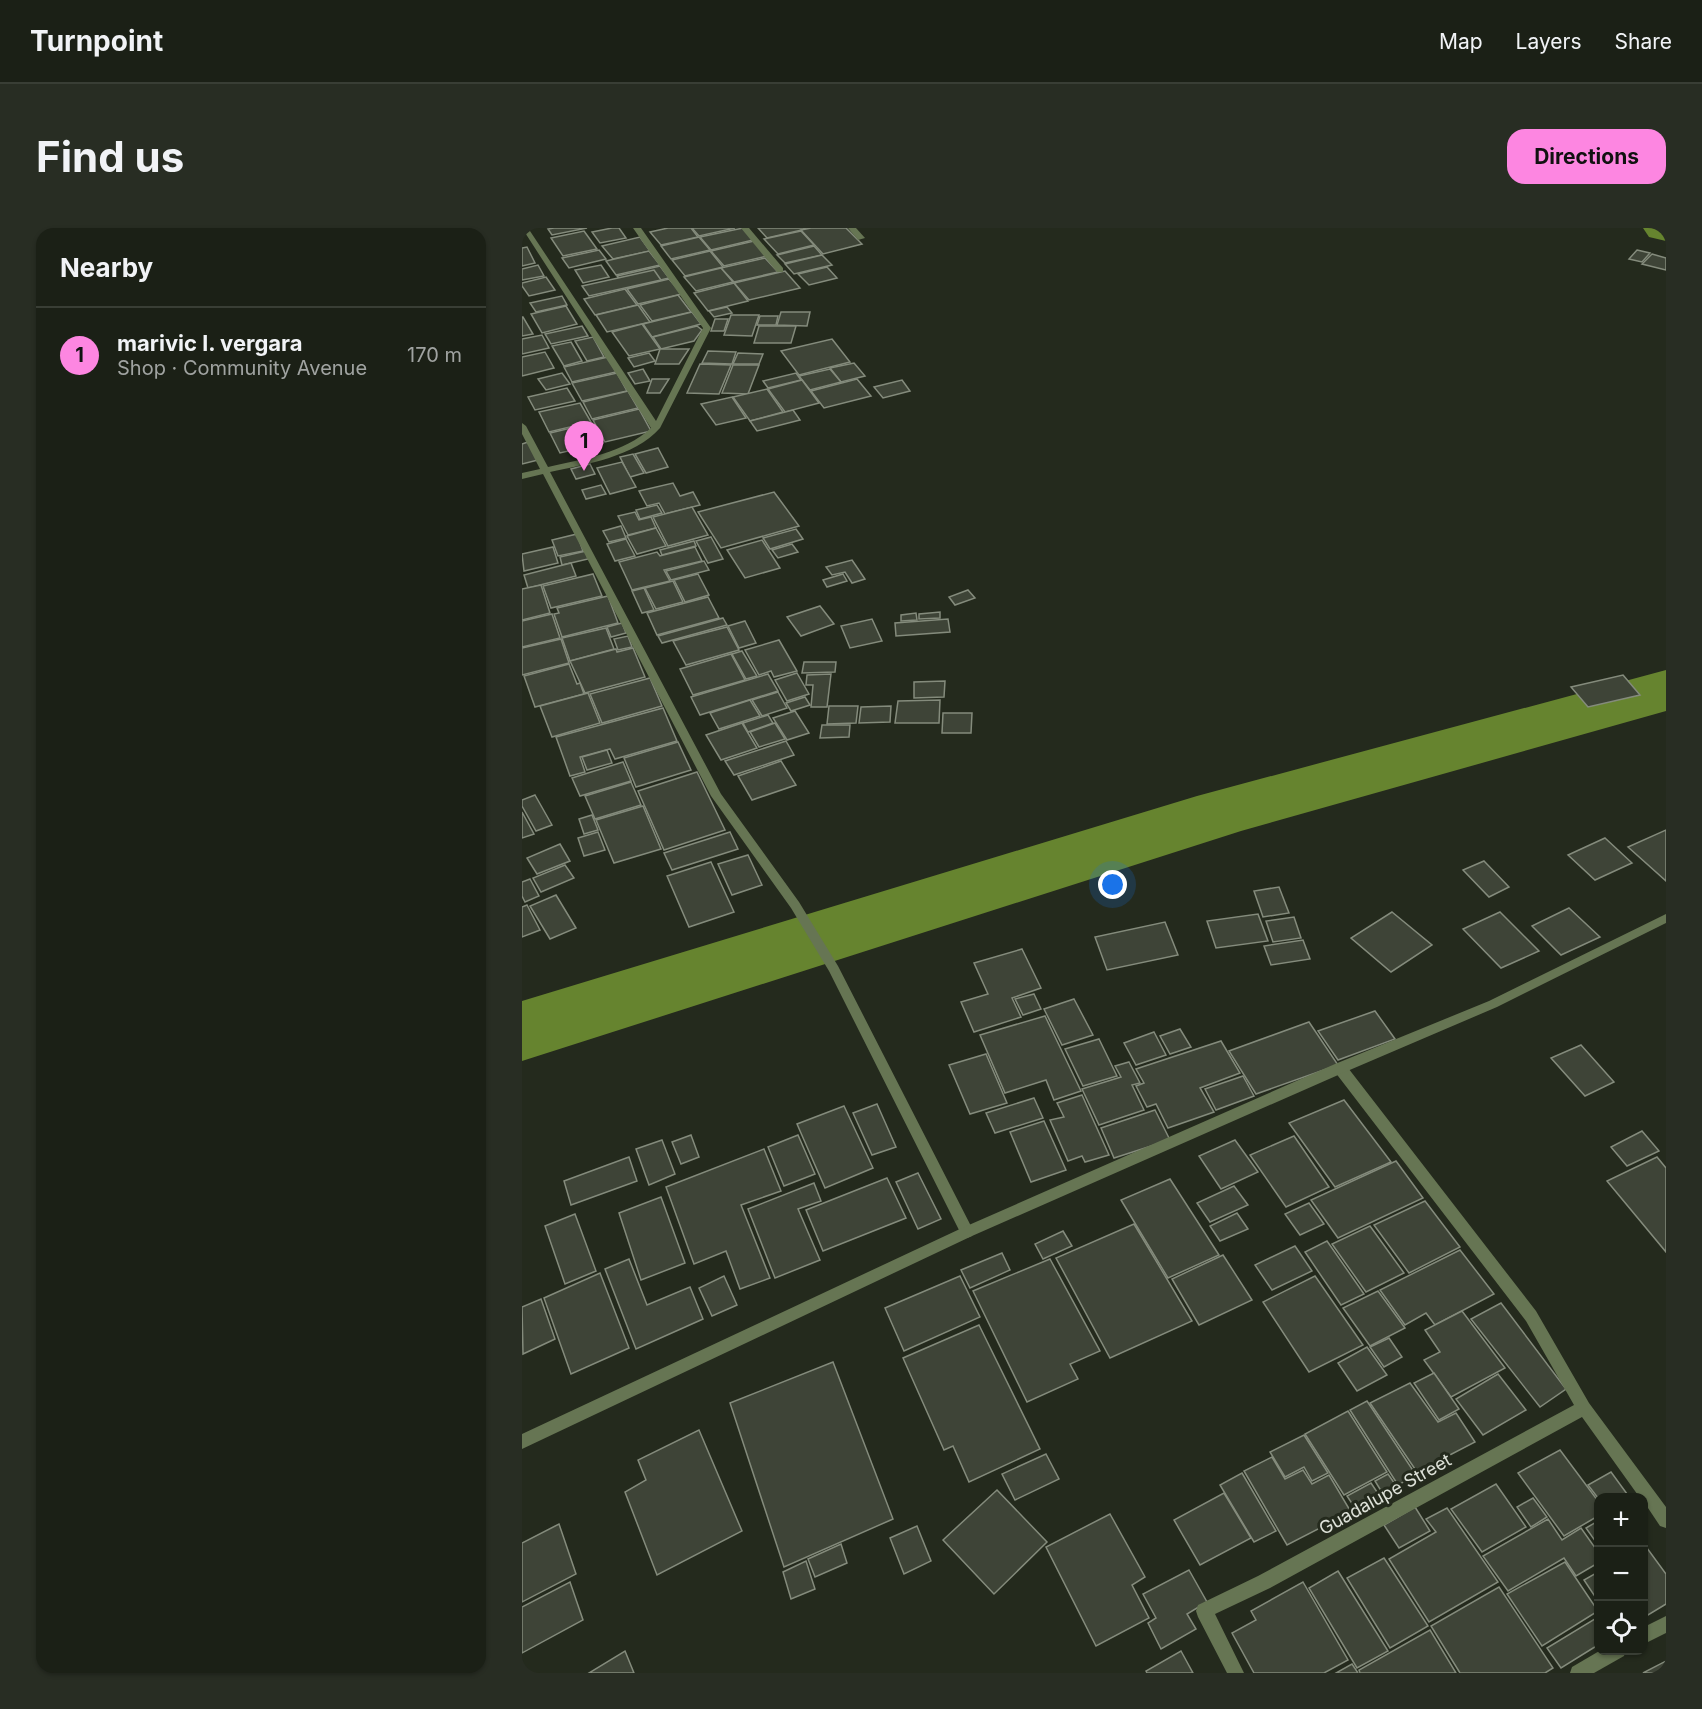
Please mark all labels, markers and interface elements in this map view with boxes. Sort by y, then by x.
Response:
text: Turnpoint [30,24,163,58]
text: Map [1439,29,1483,54]
text: Layers [1516,29,1582,54]
text: Share [1615,29,1672,54]
button: Directions [1507,129,1666,184]
text: Find us [36,131,184,182]
text: Nearby [60,252,153,283]
text: marivic l. vergara [117,330,303,356]
text: 1 [75,343,84,367]
text: 170 m [407,343,462,367]
text: Shop · Community Avenue [117,356,367,380]
pin: 1 [564,422,604,471]
your location [1098,870,1127,899]
street label: Guadalupe Street [1315,1449,1455,1539]
map controls [1594,1493,1648,1655]
button: + [1594,1493,1648,1547]
button: − [1594,1547,1648,1601]
button: locate [1594,1601,1648,1655]

